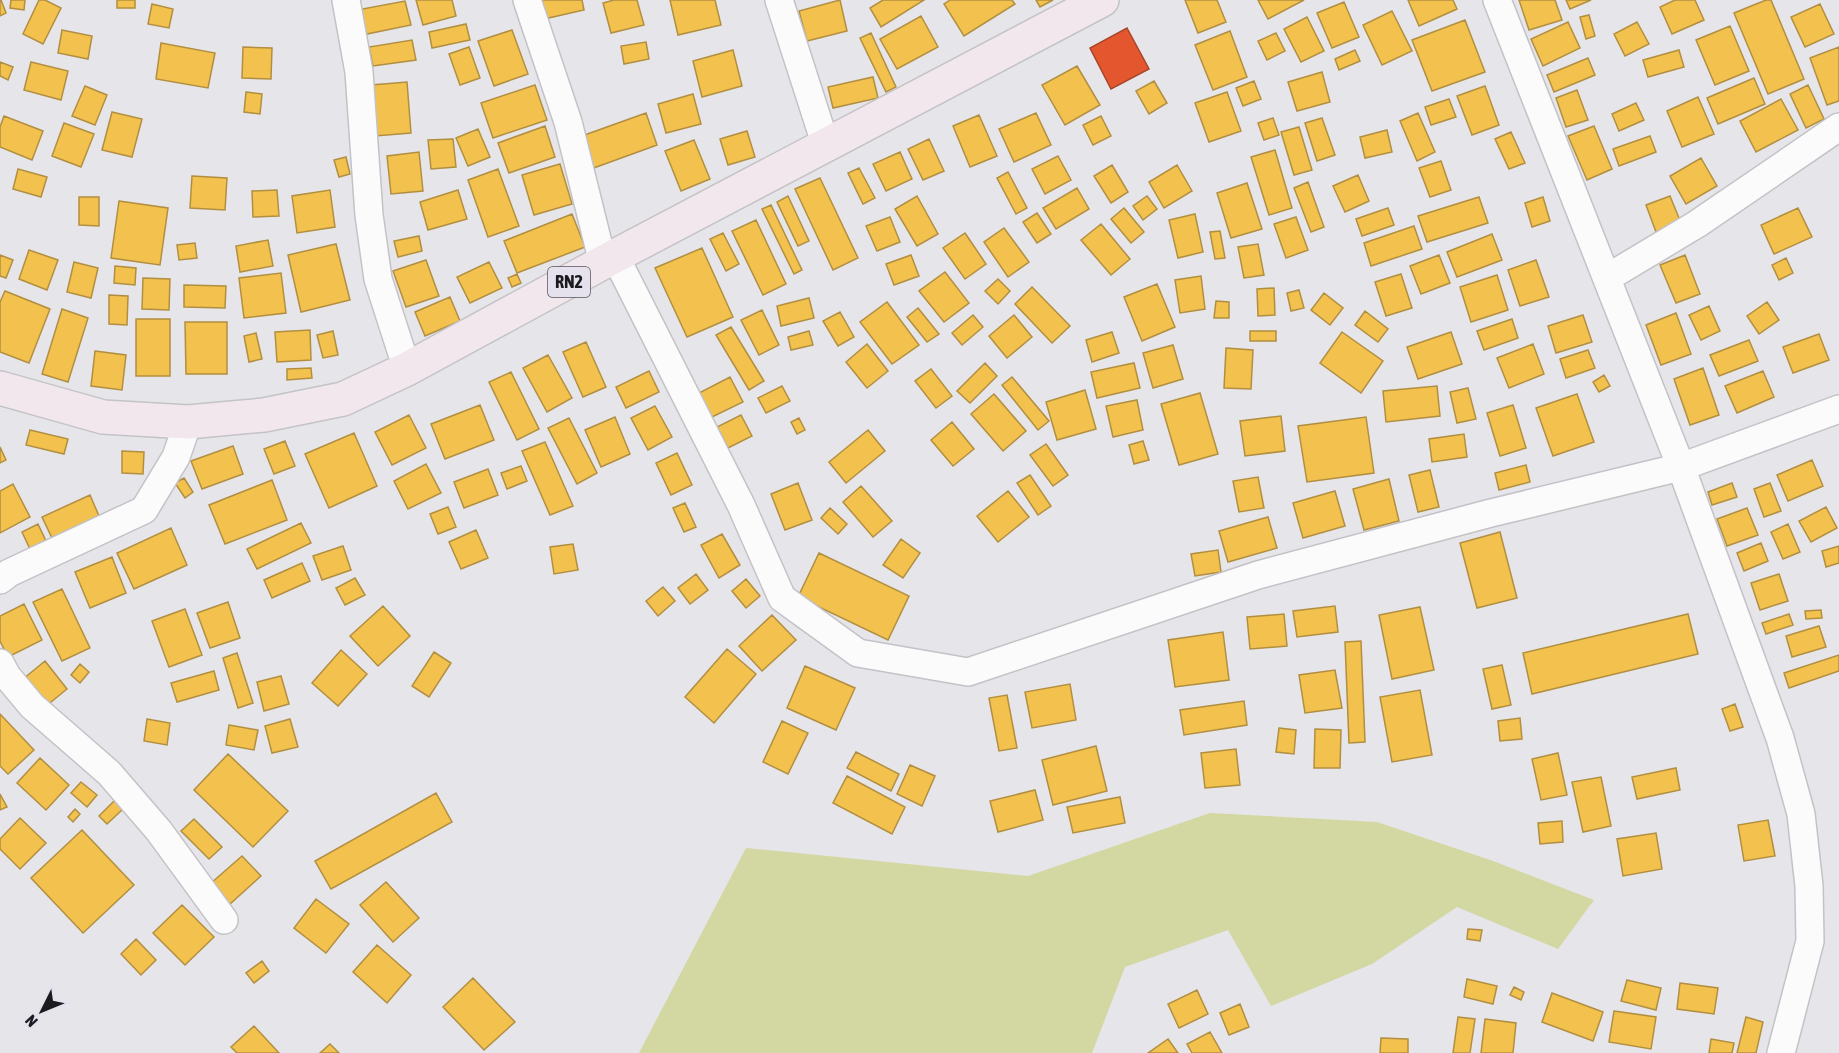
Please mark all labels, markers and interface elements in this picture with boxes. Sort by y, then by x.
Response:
road number: RN2 [548,267,590,297]
north arrow [12,981,72,1041]
text: N [21,1012,41,1031]

